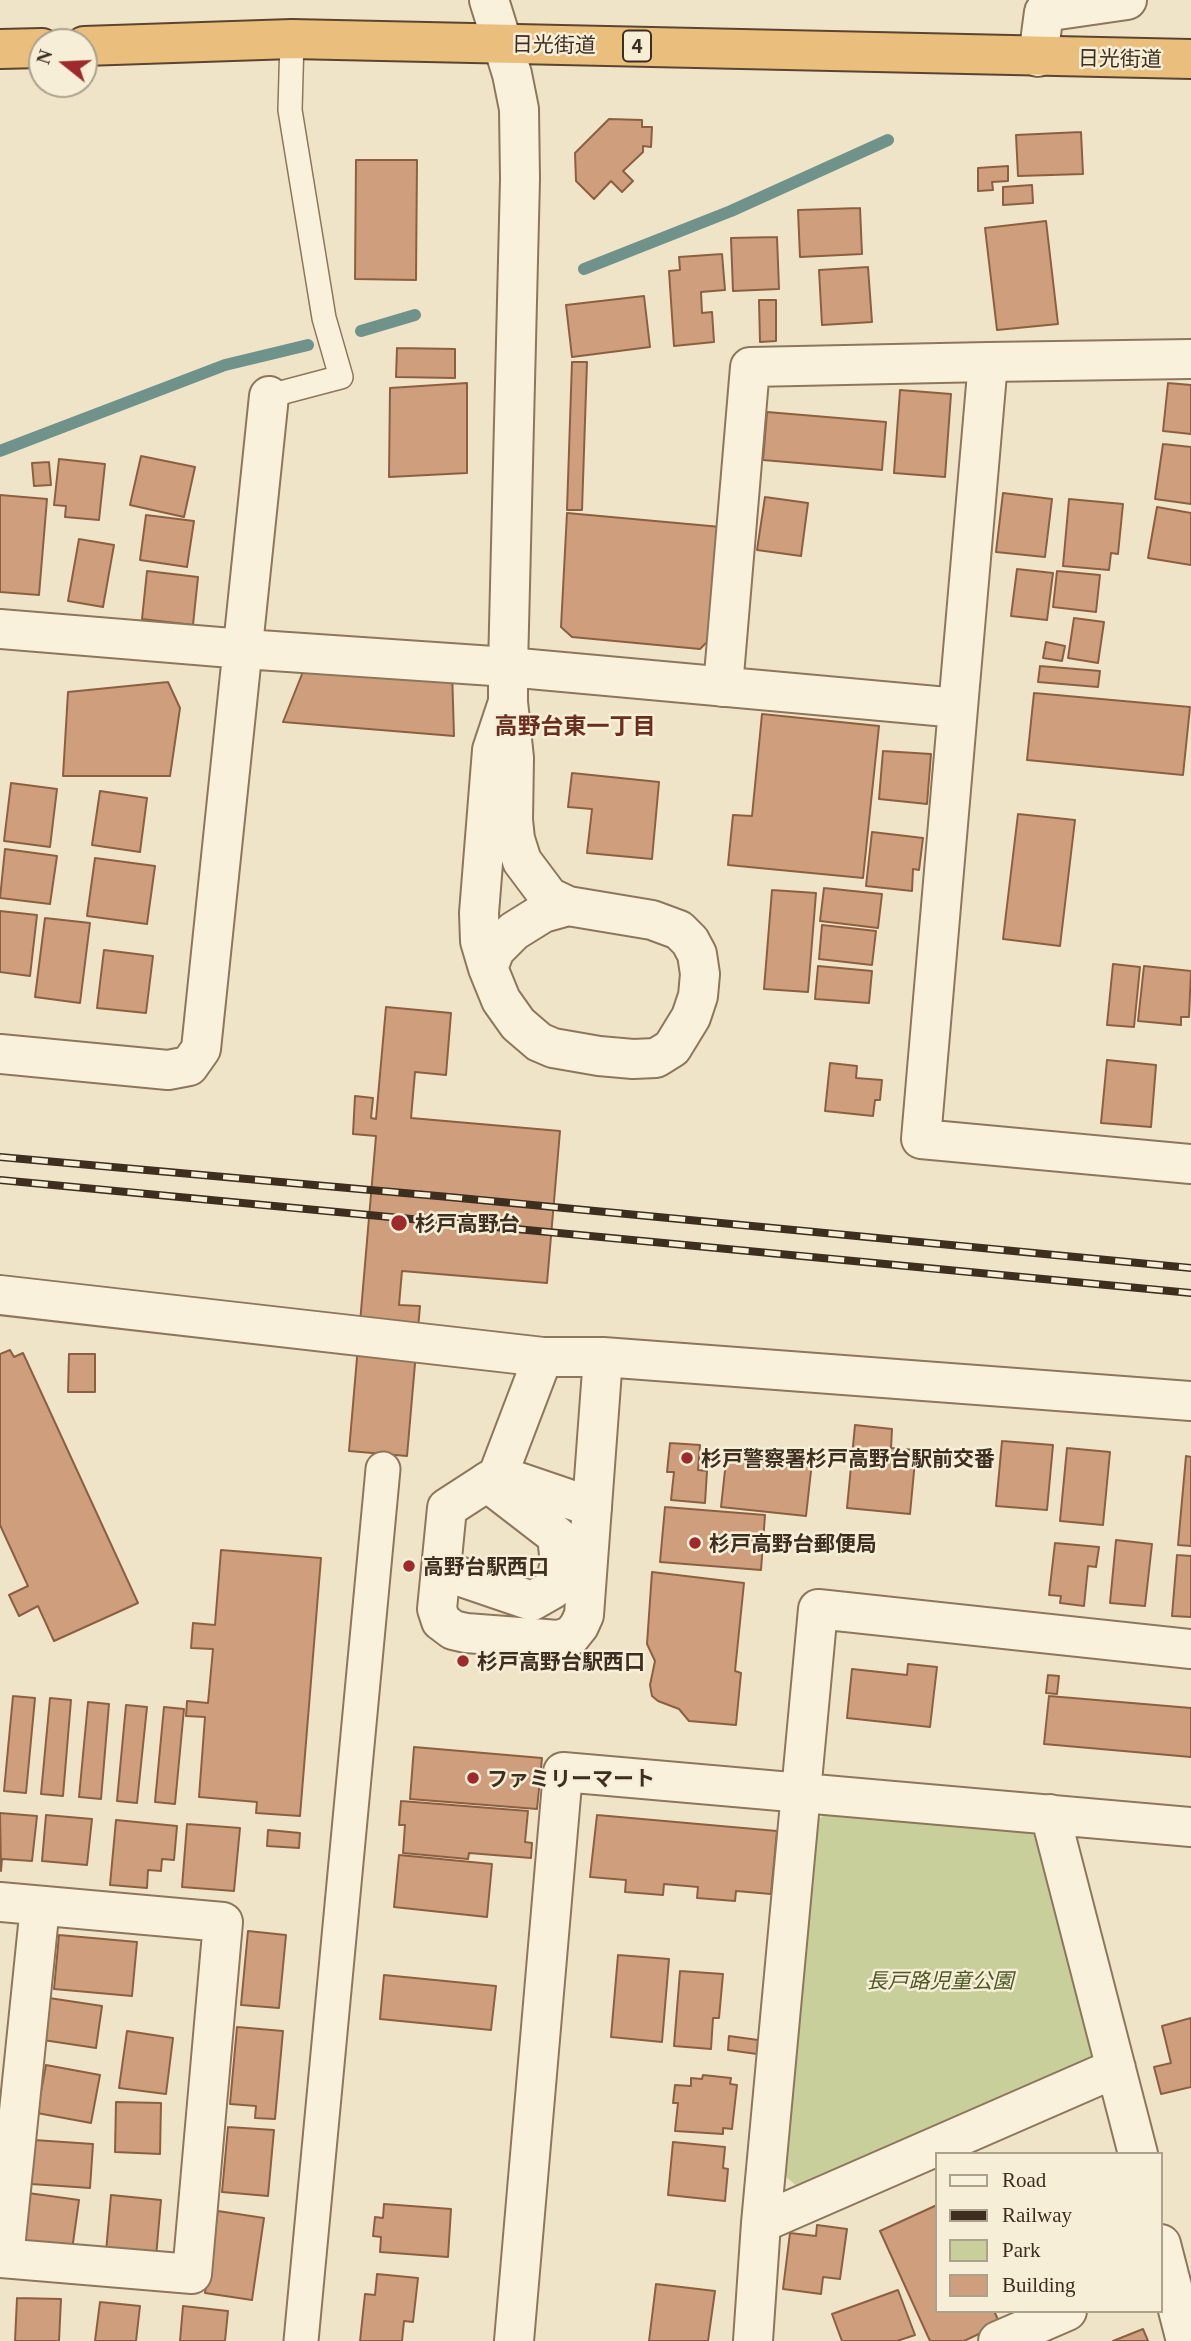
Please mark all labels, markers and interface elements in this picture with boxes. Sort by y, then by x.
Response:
north arrow [28,28,98,98]
road number: 4 [623,30,651,61]
street label: 日光街道 [512,31,596,57]
street label: 日光街道 [1078,45,1162,71]
text: N [32,47,57,67]
district label: 高野台東一丁目 [495,711,655,739]
place label: 杉戸高野台 [415,1210,520,1236]
marker: 杉戸高野台 [389,1213,409,1233]
place label: 杉戸警察署杉戸高野台駅前交番 [701,1445,995,1471]
marker: 杉戸警察署杉戸高野台駅前交番 [679,1450,695,1466]
place label: 杉戸高野台郵便局 [709,1530,877,1556]
marker: 杉戸高野台郵便局 [687,1535,703,1551]
place label: 高野台駅西口 [423,1553,549,1579]
marker: 高野台駅西口 [401,1558,417,1574]
place label: 杉戸高野台駅西口 [477,1648,645,1674]
marker: 杉戸高野台駅西口 [455,1653,471,1669]
place label: ファミリーマート [487,1765,655,1791]
marker: ファミリーマート [465,1770,481,1786]
park label: 長戸路児童公園 [867,1967,1013,1993]
legend [936,2152,1163,2313]
text: Road [1002,2168,1046,2192]
text: Railway [1002,2203,1072,2227]
text: Park [1002,2238,1041,2262]
text: Building [1002,2273,1076,2297]

